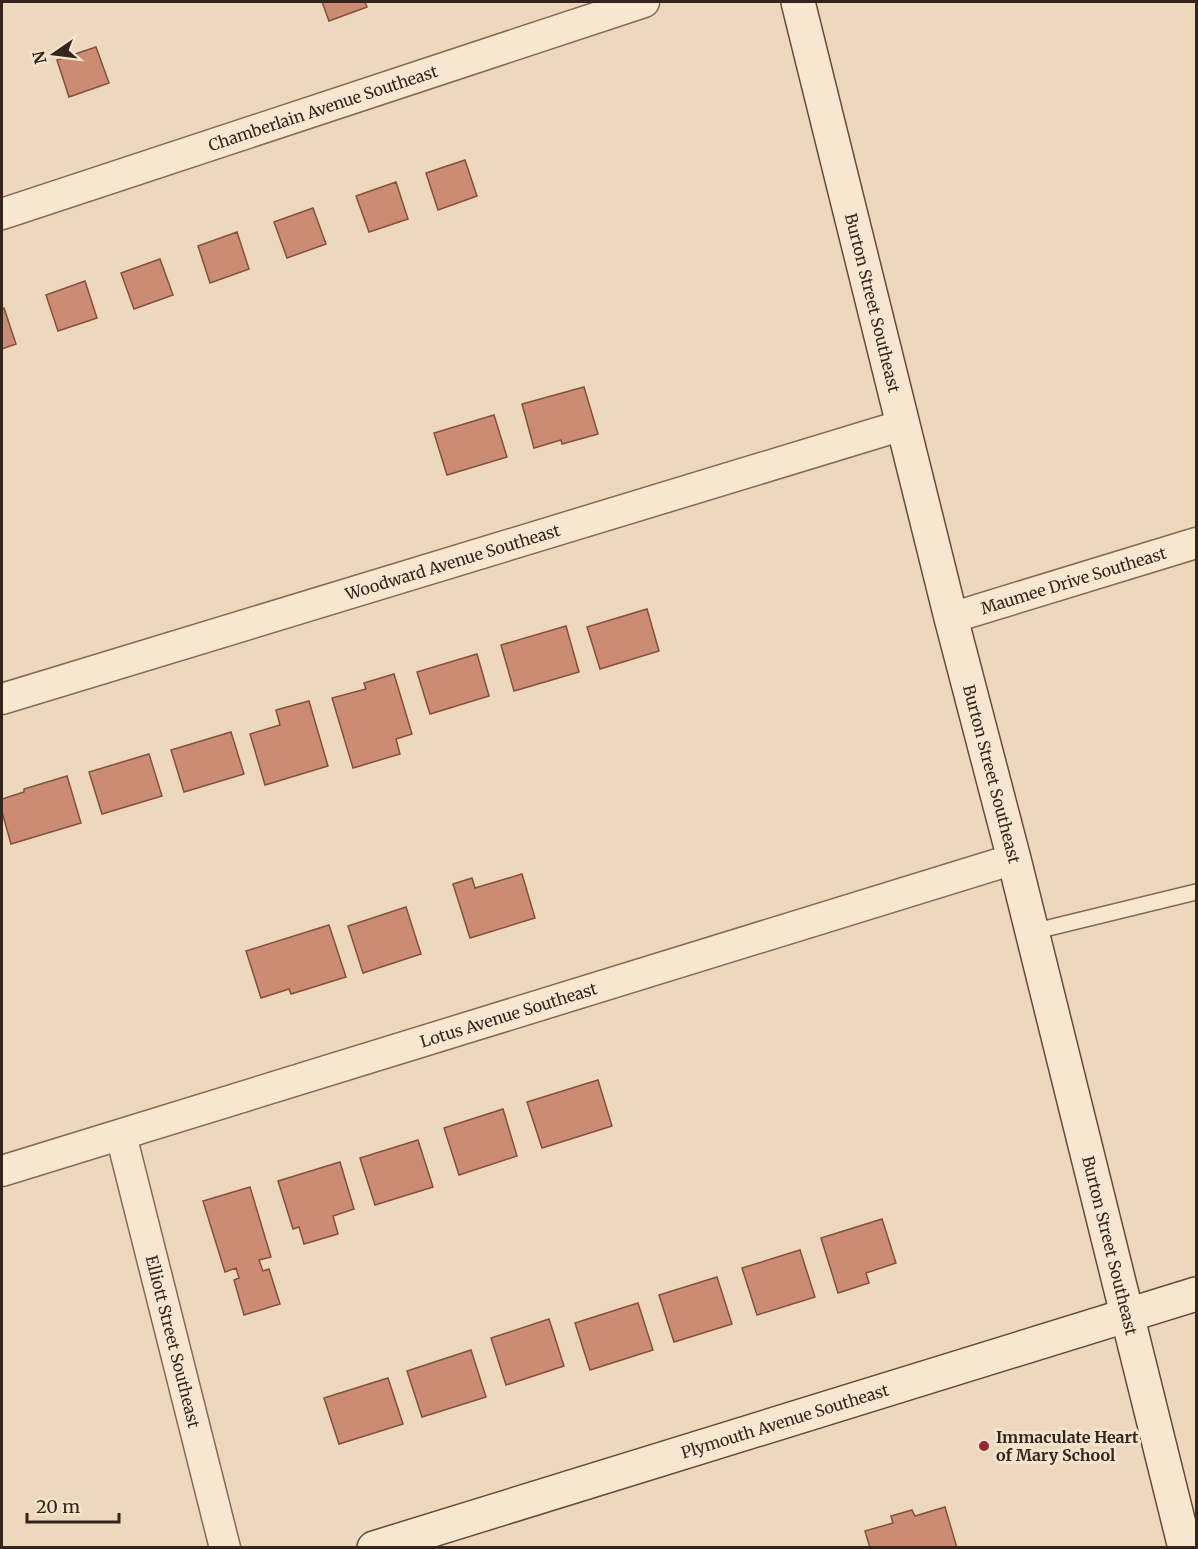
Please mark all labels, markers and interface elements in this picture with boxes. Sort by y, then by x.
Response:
north arrow [24,24,84,84]
text: N [28,49,51,66]
street label: Chamberlain Avenue Southeast [206,61,441,155]
street label: Burton Street Southeast [841,211,905,395]
street label: Woodward Avenue Southeast [342,520,563,604]
street label: Maumee Drive Southeast [978,543,1169,618]
street label: Burton Street Southeast [959,683,1025,866]
street label: Lotus Avenue Southeast [418,978,600,1052]
street label: Burton Street Southeast [1078,1154,1142,1338]
street label: Elliott Street Southeast [142,1253,205,1431]
street label: Plymouth Avenue Southeast [679,1379,892,1463]
place label: Immaculate Heart of Mary School [996,1427,1139,1465]
marker: Immaculate Heart of Mary School [977,1439,991,1453]
scale bar [27,1486,118,1524]
text: 20 m [36,1495,80,1518]

